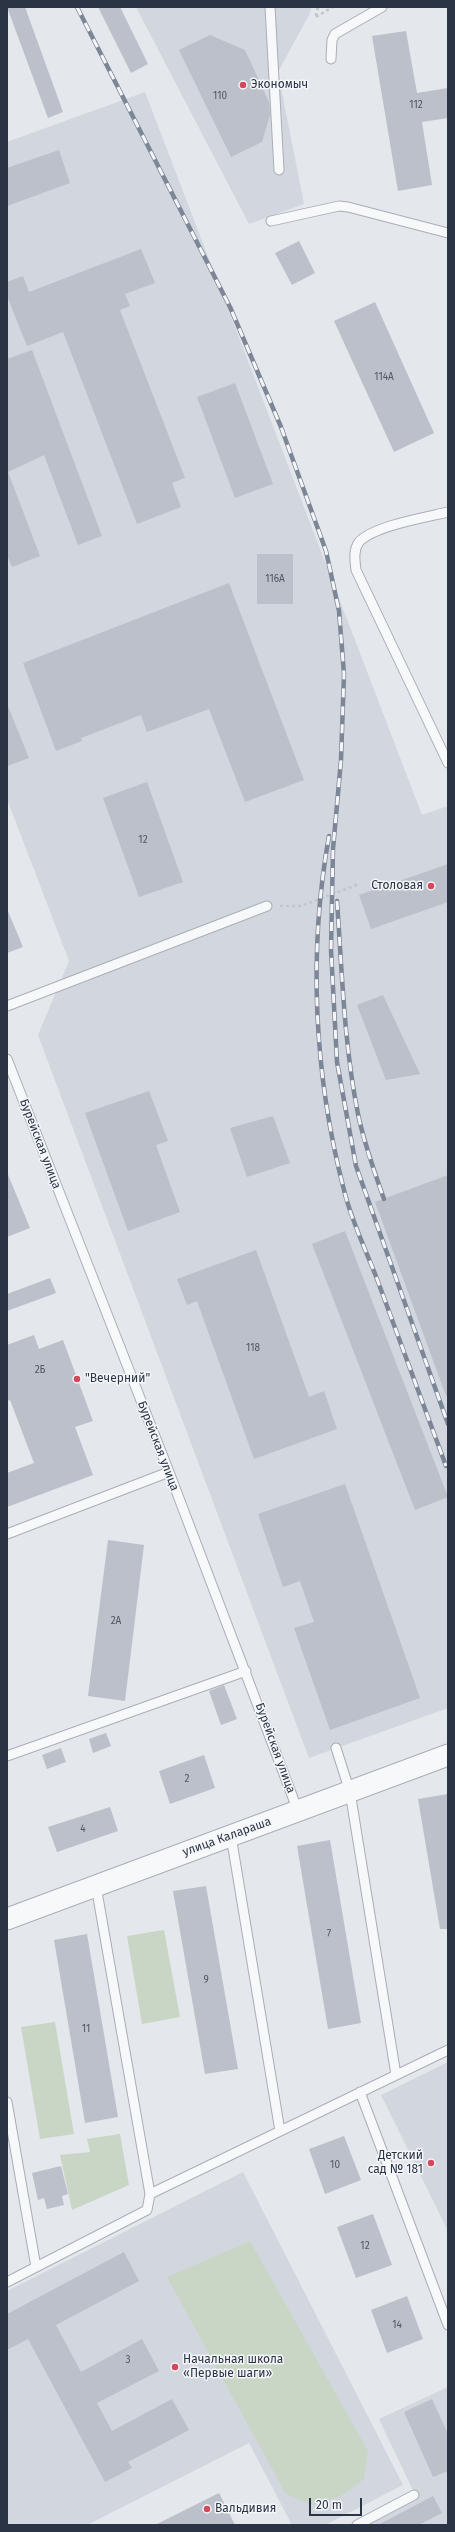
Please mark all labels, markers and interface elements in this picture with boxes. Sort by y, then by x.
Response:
place label: Экономыч [251,78,308,92]
marker: Экономыч [238,80,248,90]
house number: 110 [213,90,227,102]
house number: 112 [409,99,423,111]
house number: 114А [374,371,394,383]
house number: 116А [265,573,285,585]
house number: 12 [138,834,148,846]
place label: Столовая [371,879,423,893]
marker: Столовая [426,881,436,891]
street label: Бурейская улица [16,1097,64,1191]
house number: 118 [246,1342,260,1354]
house number: 2Б [35,1364,45,1376]
place label: "Вечерний" [85,1372,150,1386]
marker: "Вечерний" [72,1374,82,1384]
street label: Бурейская улица [134,1399,182,1493]
house number: 2А [111,1615,121,1627]
street label: Бурейская улица [252,1701,298,1795]
house number: 2 [185,1773,189,1785]
street label: улица Калараша [181,1814,273,1860]
house number: 4 [80,1823,86,1835]
house number: 7 [327,1928,331,1940]
house number: 9 [203,1974,209,1986]
house number: 11 [82,2023,90,2035]
place label: Детский сад № 181 [368,2149,423,2177]
marker: Детский сад № 181 [426,2158,436,2168]
house number: 10 [330,2159,340,2171]
house number: 12 [360,2240,370,2252]
house number: 14 [392,2319,402,2331]
place label: Начальная школа «Первые шаги» [183,2353,283,2381]
house number: 3 [126,2354,130,2366]
marker: Начальная школа «Первые шаги» [170,2362,180,2372]
scale bar [311,2490,364,2516]
text: 20 m [316,2498,342,2512]
place label: Вальдивия [215,2502,276,2516]
marker: Вальдивия [202,2504,212,2514]

